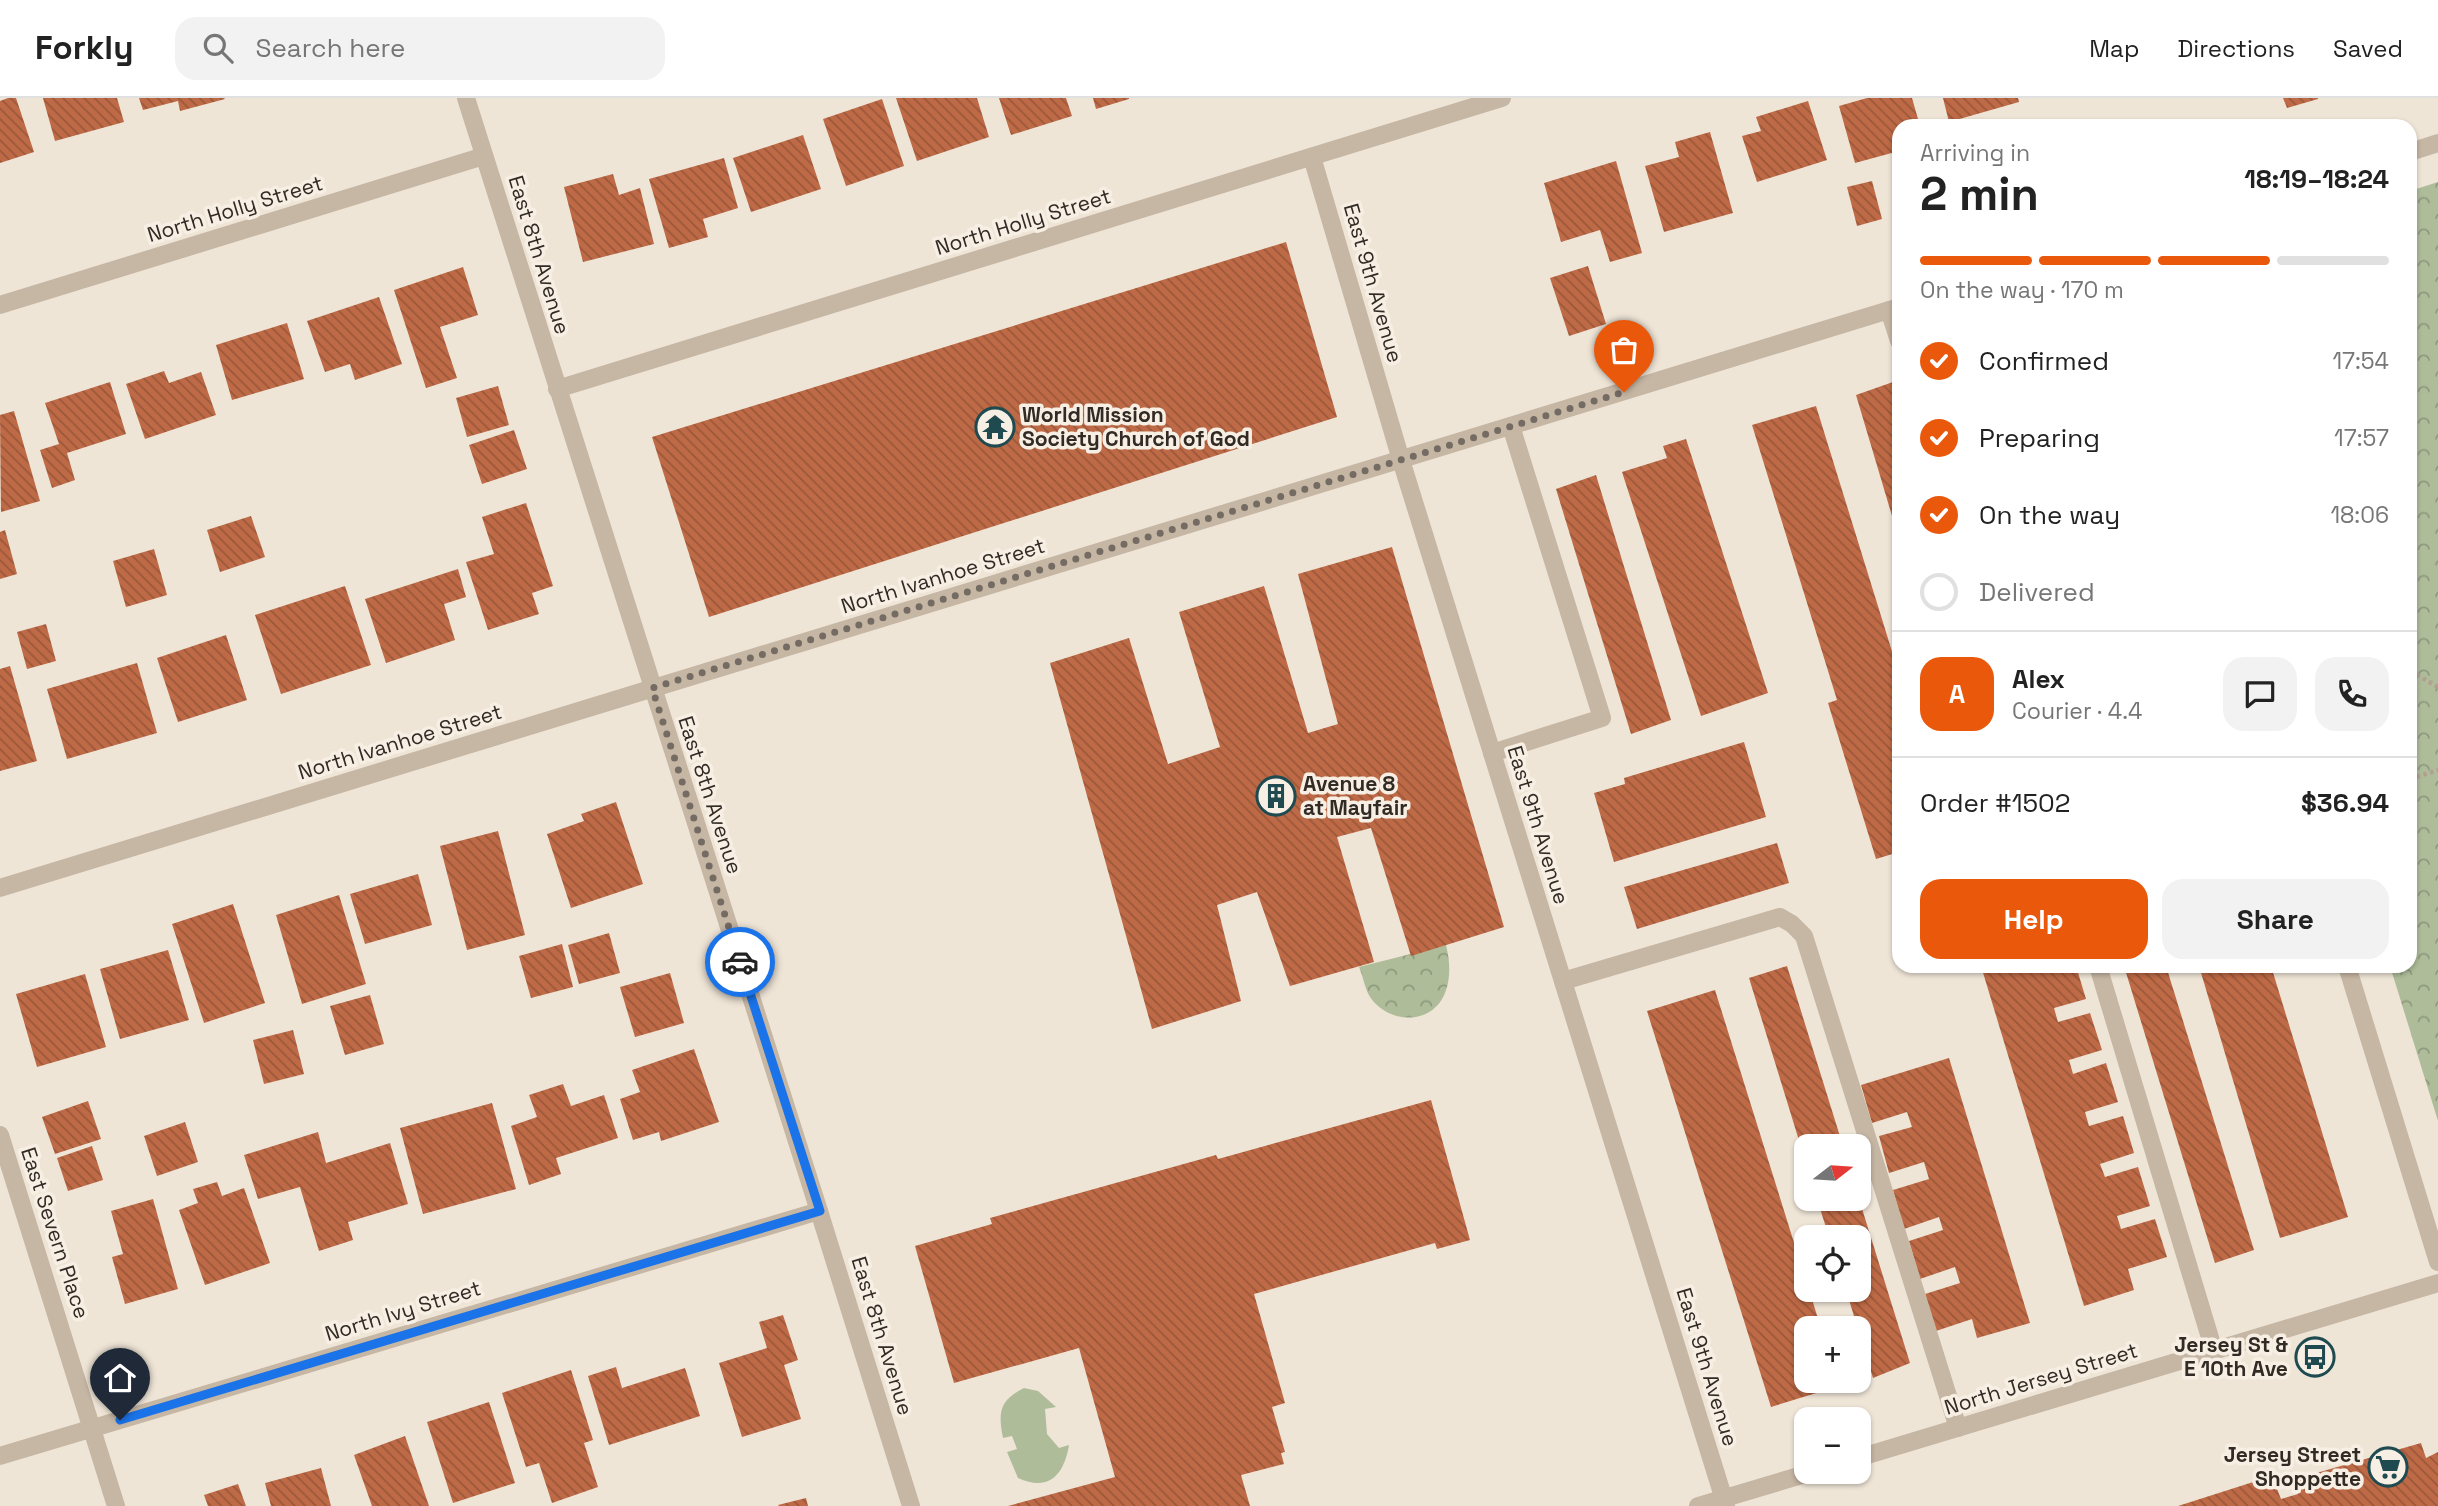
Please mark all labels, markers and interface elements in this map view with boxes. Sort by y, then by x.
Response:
search box [175,17,665,80]
text: Forkly [35,27,133,69]
icon: search [199,29,237,67]
text: Search here [255,31,405,65]
text: Map [2089,33,2139,64]
text: Directions [2177,33,2295,64]
text: Saved [2333,33,2403,64]
text: Arriving in [1920,138,2030,168]
text: 18:19–18:24 [2244,162,2389,196]
text: 2 min [1920,165,2039,223]
street label: North Holly Street [144,169,326,248]
street label: East 8th Avenue [503,172,576,338]
street label: North Holly Street [932,182,1114,261]
street label: East 9th Avenue [1338,200,1409,366]
text: On the way · 170 m [1920,275,2124,305]
pin [1594,320,1654,392]
icon: bag [1605,331,1643,369]
icon: check [1920,342,1958,380]
text: Confirmed [1979,344,2109,378]
text: 17:54 [2332,346,2389,376]
place label: World Mission Society Church of God [1022,401,1250,452]
temple icon: World Mission Society Church of God [974,406,1016,448]
icon: check [1920,419,1958,457]
text: Preparing [1979,421,2100,455]
text: 17:57 [2334,423,2389,453]
icon: check [1920,496,1958,534]
text: On the way [1979,498,2120,532]
text: 18:06 [2330,500,2389,530]
street label: North Ivanhoe Street [838,532,1048,619]
text: Delivered [1979,575,2095,609]
button: chat [2223,657,2297,731]
button: phone [2315,657,2389,731]
text: Alex [2012,662,2065,696]
text: A [1949,677,1965,711]
text: Courier · 4.4 [2012,696,2142,726]
street label: North Ivanhoe Street [295,698,505,785]
street label: East 8th Avenue [672,712,749,877]
street label: East 9th Avenue [1502,742,1575,907]
place label: Avenue 8 at Mayfair [1303,770,1408,821]
building icon: Avenue 8 at Mayfair [1255,775,1297,817]
text: Order #1502 [1920,786,2070,820]
text: $36.94 [2301,786,2389,820]
button: Help [1920,879,2148,959]
button: Share [2162,879,2389,959]
courier [705,927,775,997]
icon: car [721,943,759,981]
north arrow [1794,1134,1871,1211]
map controls [1794,1134,1871,1484]
street label: East Severn Place [15,1144,96,1322]
button: locate [1794,1225,1871,1302]
street label: East 8th Avenue [846,1253,919,1419]
street label: North Ivy Street [322,1274,484,1347]
street label: East 9th Avenue [1671,1284,1744,1449]
button: + [1794,1316,1871,1393]
place label: Jersey St & E 10th Ave [2174,1331,2289,1382]
street label: North Jersey Street [1941,1336,2141,1421]
bus stop icon: Jersey St & E 10th Ave [2294,1336,2336,1378]
pin [90,1348,150,1420]
icon: home [101,1359,139,1397]
button: − [1794,1407,1871,1484]
place label: Jersey Street Shoppette [2224,1441,2361,1492]
supermarket icon: Jersey Street Shoppette [2367,1446,2409,1488]

